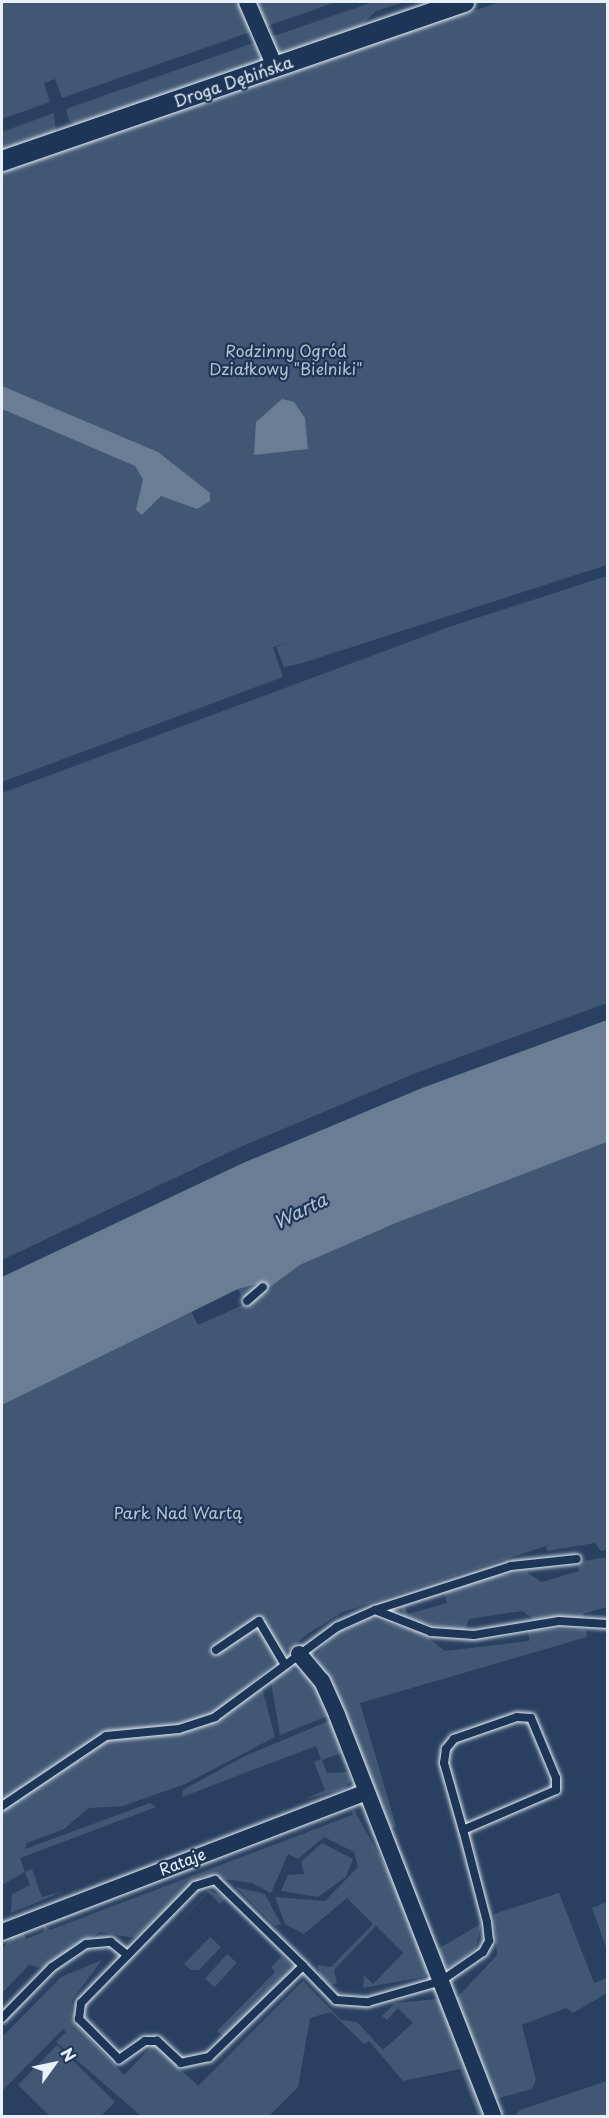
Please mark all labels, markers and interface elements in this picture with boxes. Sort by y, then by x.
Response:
street label: Droga Dębińska [171,52,295,110]
park label: Rodzinny Ogród Działkowy "Bielniki" [210,340,362,378]
water label: Warta [270,1188,330,1234]
park label: Park Nad Wartą [114,1502,242,1522]
street label: Rataje [156,1843,208,1879]
north arrow [24,2034,84,2094]
text: N [56,2042,83,2066]

